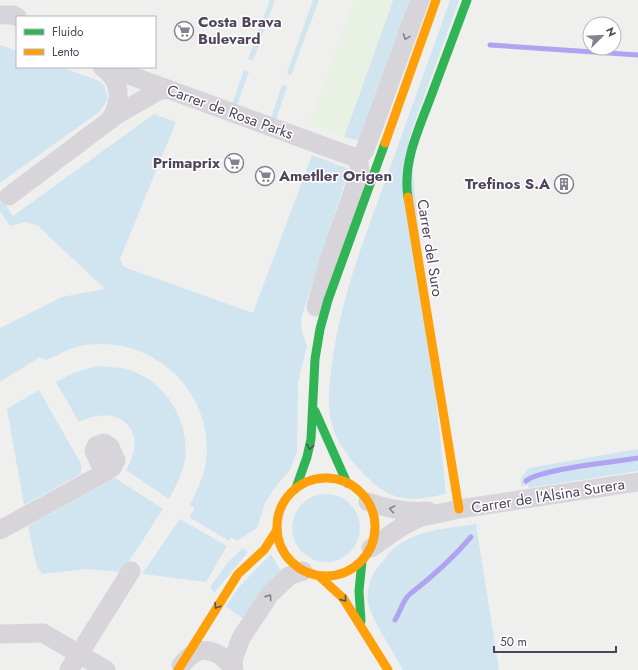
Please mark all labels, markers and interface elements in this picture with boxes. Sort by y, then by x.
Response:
place label: Costa Brava Bulevard [198,11,282,50]
legend [16,16,156,68]
north arrow [582,16,622,56]
supermarket icon: Costa Brava Bulevard [173,20,195,42]
text: Fluido [52,23,84,41]
text: N [602,25,620,39]
one-way arrow [403,33,411,40]
text: Lento [52,43,80,61]
street label: Carrer de Rosa Parks [164,79,296,145]
place label: Primaprix [153,152,220,174]
supermarket icon: Primaprix [223,152,245,174]
supermarket icon: Ametller Origen [254,165,276,187]
place label: Ametller Origen [278,165,392,187]
place label: Trefinos S.A [465,173,551,195]
building icon: Trefinos S.A [553,173,575,195]
street label: Carrer del Suro [411,198,449,298]
one-way arrow [306,444,315,450]
street label: Carrer de l'Alsina Surera [470,473,626,519]
one-way arrow [389,506,396,514]
one-way arrow [264,594,272,601]
one-way arrow [339,594,346,602]
one-way arrow [214,602,222,609]
scale bar [494,628,616,654]
text: 50 m [500,633,527,651]

